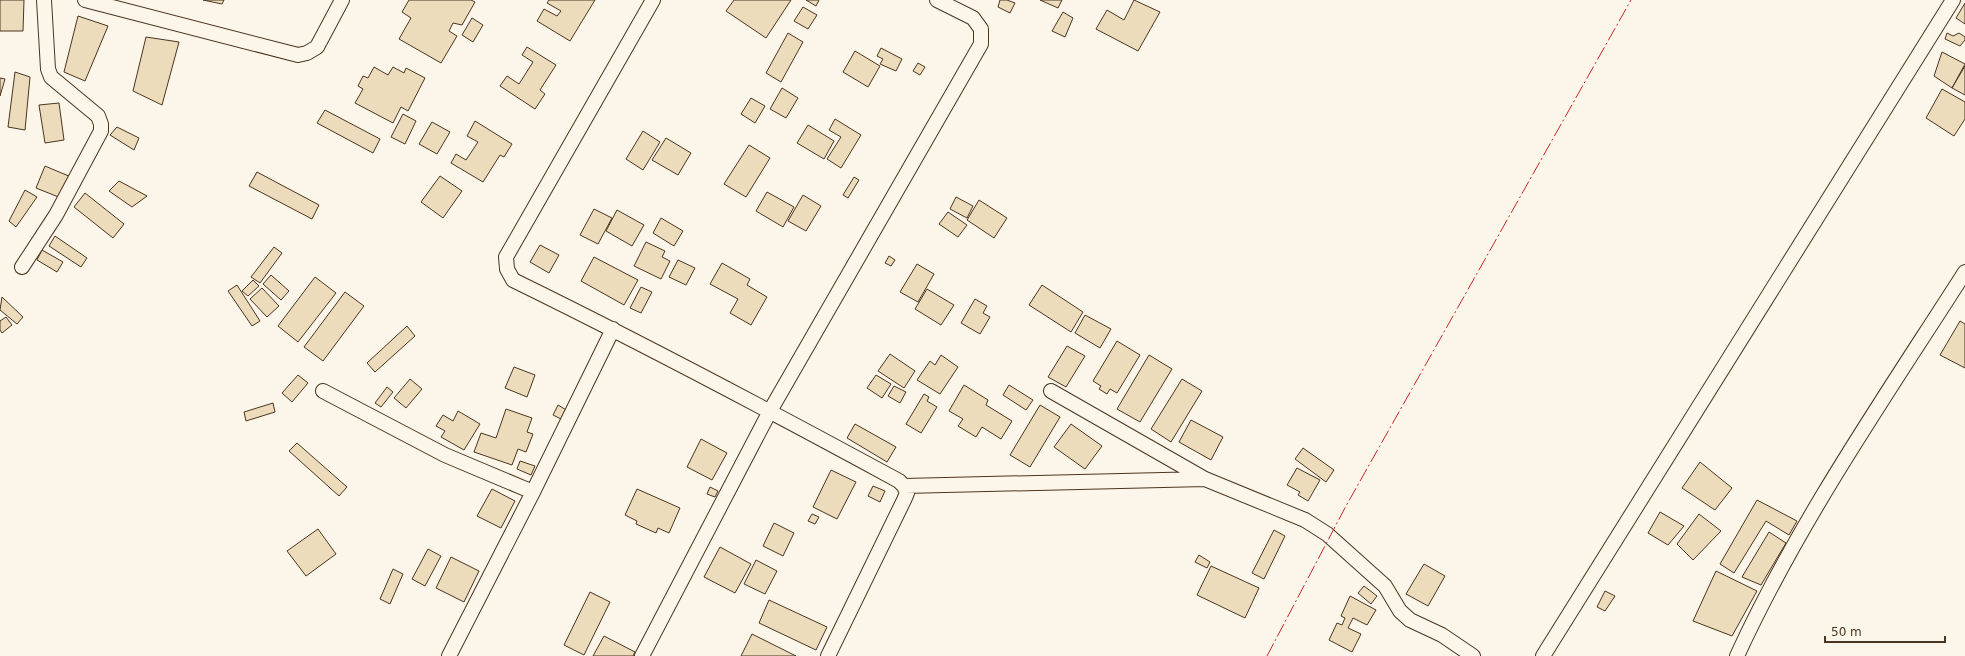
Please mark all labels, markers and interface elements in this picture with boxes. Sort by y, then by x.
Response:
scale bar [1825,618,1945,644]
text: 50 m [1831,625,1862,639]

